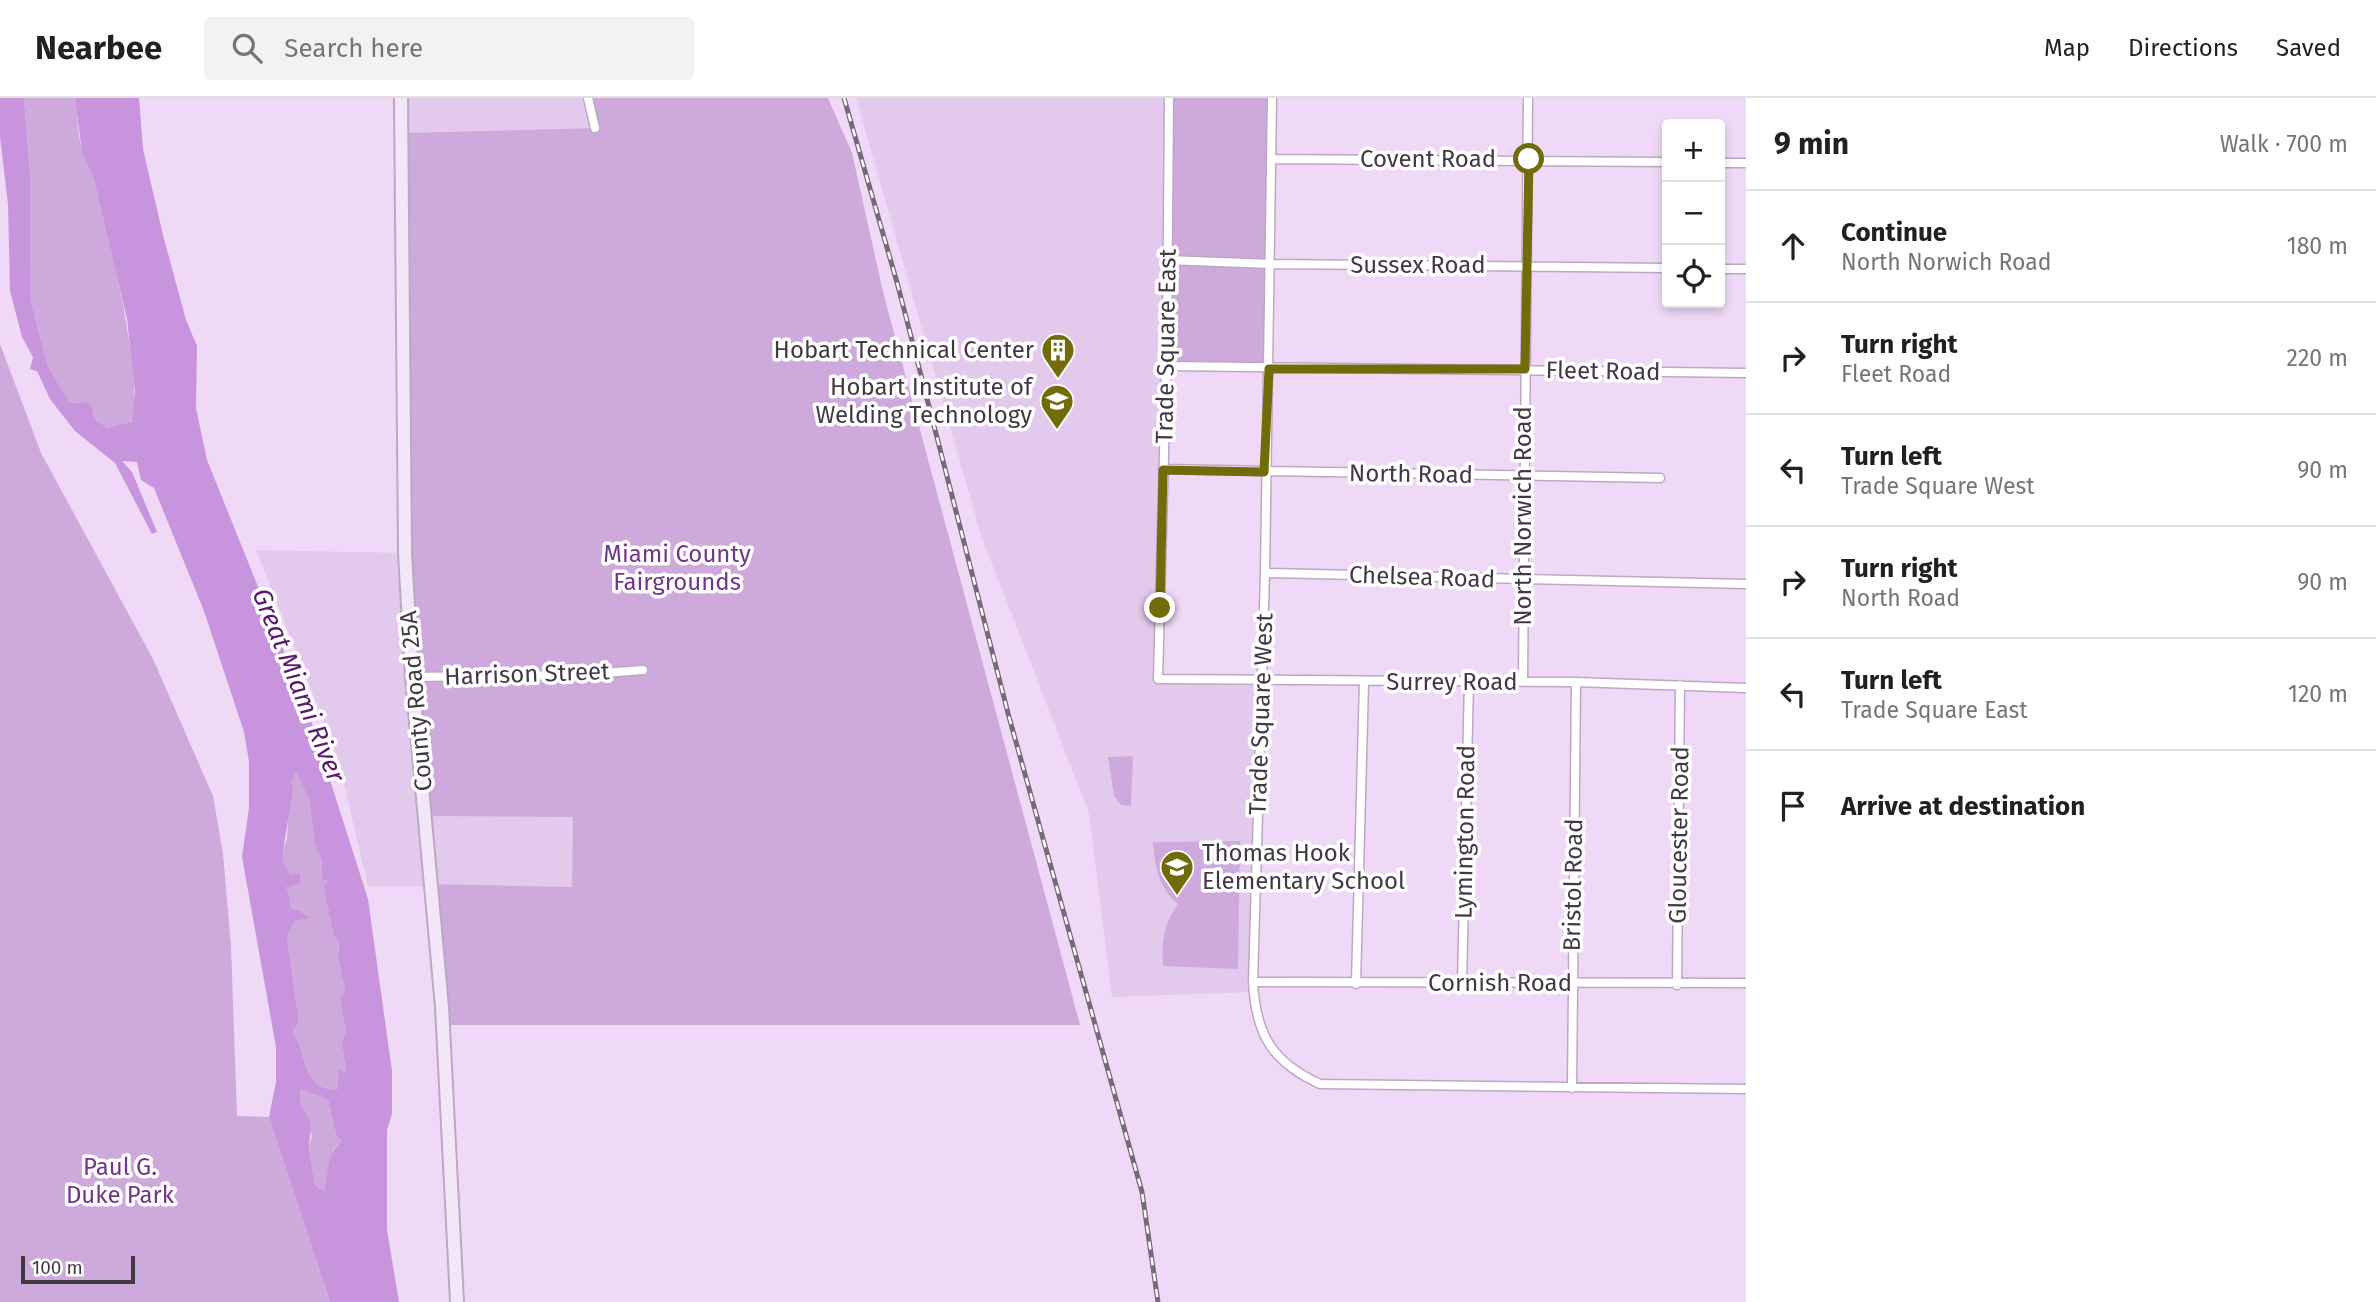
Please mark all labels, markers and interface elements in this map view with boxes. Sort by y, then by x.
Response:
search box [204,17,694,80]
text: Nearbee [35,28,162,68]
icon: search [228,29,266,67]
text: Search here [284,33,423,64]
text: Map [2044,34,2090,62]
text: Directions [2128,34,2238,62]
text: Saved [2276,34,2341,62]
map controls [1662,119,1725,308]
button: + [1662,119,1725,182]
text: 9 min [1774,126,1849,162]
text: Walk · 700 m [2220,130,2348,158]
route start [1513,143,1544,174]
street label: Covent Road [1360,145,1496,173]
button: − [1662,182,1725,245]
text: Continue [1841,217,1947,248]
icon: ahead [1774,227,1812,265]
text: 180 m [2287,232,2348,260]
button: locate [1662,245,1725,308]
street label: Trade Square East [1150,248,1182,444]
text: North Norwich Road [1841,248,2052,276]
street label: Sussex Road [1350,251,1486,279]
text: Turn right [1841,329,1958,360]
building icon: Hobart Technical Center [1039,331,1077,380]
place label: Hobart Technical Center [774,336,1035,364]
icon: right [1774,339,1812,377]
text: 220 m [2287,344,2348,372]
street label: Fleet Road [1545,356,1661,386]
text: Fleet Road [1841,360,1951,388]
place label: Hobart Institute of Welding Technology [815,373,1034,429]
school or university icon: Hobart Institute of Welding Technology [1038,382,1076,431]
street label: North Norwich Road [1509,406,1537,626]
text: Turn left [1841,441,1942,472]
icon: left [1774,451,1812,489]
text: 90 m [2297,456,2348,484]
street label: North Road [1349,459,1473,489]
text: Trade Square West [1841,472,2035,500]
park label: Miami County Fairgrounds [603,540,751,596]
text: Turn right [1841,553,1958,584]
street label: Chelsea Road [1348,560,1496,594]
icon: right [1774,563,1812,601]
text: 90 m [2297,568,2348,596]
water label: Great Miami River [246,584,352,788]
text: North Road [1841,584,1960,612]
route end [1144,592,1175,623]
street label: County Road 25A [394,609,438,792]
street label: Trade Square West [1243,612,1279,815]
street label: Harrison Street [444,657,610,691]
text: Turn left [1841,665,1942,696]
street label: Surrey Road [1386,668,1518,696]
icon: left [1774,675,1812,713]
text: 120 m [2288,680,2348,708]
text: Trade Square East [1841,696,2028,724]
street label: Lymington Road [1449,745,1481,919]
street label: Gloucester Road [1663,746,1695,924]
icon: arrive [1774,787,1812,825]
text: Arrive at destination [1841,791,2085,822]
street label: Bristol Road [1558,818,1588,952]
place label: Thomas Hook Elementary School [1202,839,1405,895]
school or university icon: Thomas Hook Elementary School [1158,848,1196,897]
street label: Cornish Road [1428,969,1572,997]
park label: Paul G. Duke Park [66,1153,175,1209]
scale bar [21,1253,135,1285]
text: 100 m [32,1256,83,1279]

